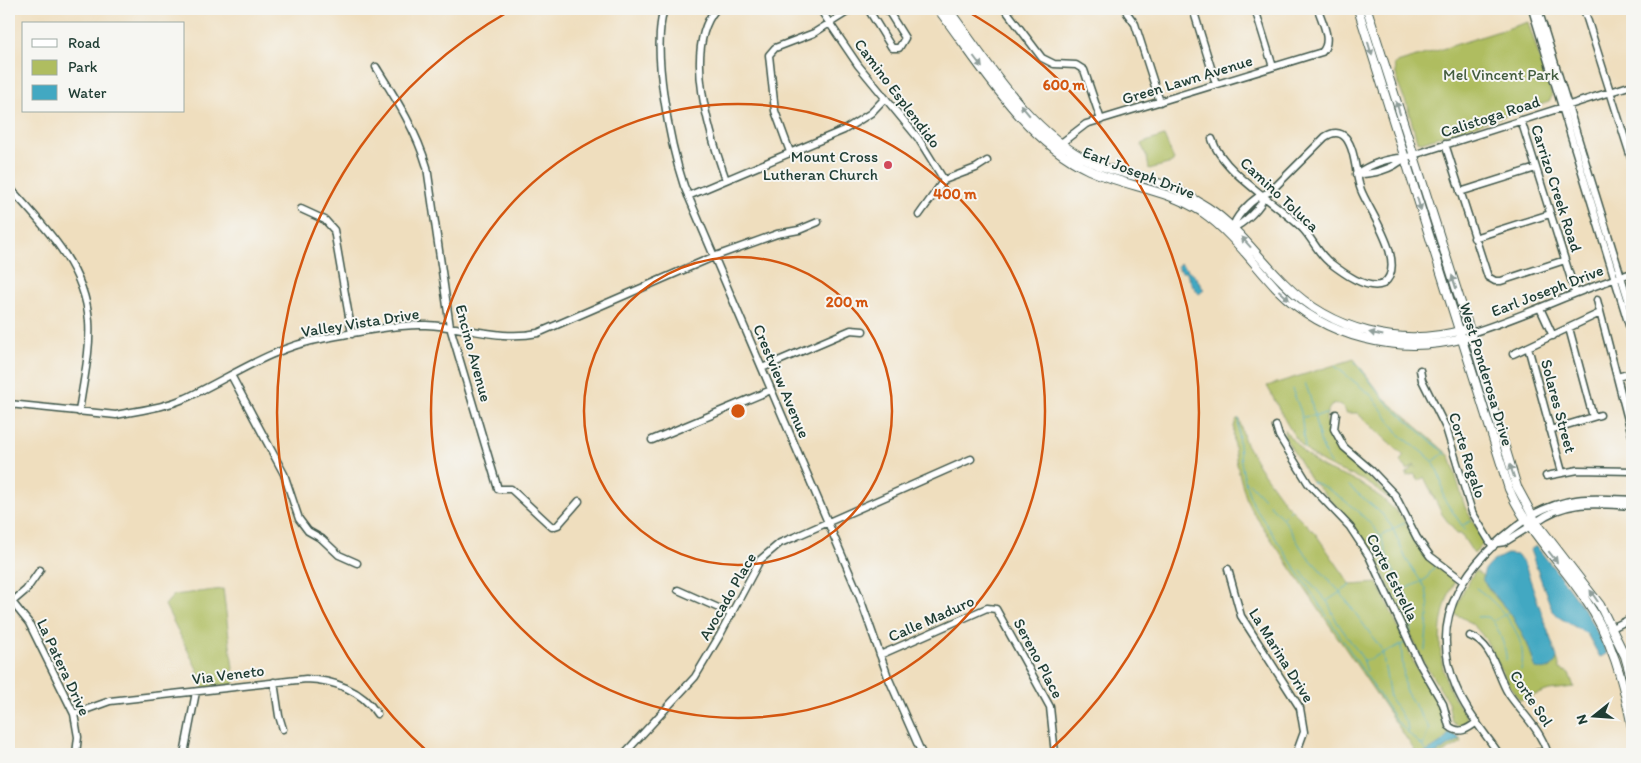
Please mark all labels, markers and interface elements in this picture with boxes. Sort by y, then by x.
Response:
legend [22,22,185,112]
text: Road [68,34,101,52]
street label: Camino Esplendido [850,35,945,152]
one-way arrow [1367,42,1375,57]
street label: Green Lawn Avenue [1120,51,1255,108]
one-way arrow [973,55,984,68]
text: Park [68,58,98,76]
park label: Mel Vincent Park [1443,65,1560,84]
text: 600 m [1043,76,1086,94]
text: Water [68,84,107,102]
street label: Calistoga Road [1438,91,1543,141]
one-way arrow [1394,101,1402,116]
one-way arrow [1020,104,1031,117]
street label: Carrizo Creek Road [1527,122,1586,255]
street label: Earl Joseph Drive [1080,142,1198,203]
place label: Mount Cross Lutheran Church [763,147,878,184]
street label: Camino Toluca [1236,153,1324,236]
marker: Mount Cross Lutheran Church [882,159,894,171]
text: 400 m [933,185,977,203]
one-way arrow [1415,197,1423,212]
one-way arrow [1240,237,1252,249]
street label: Earl Joseph Drive [1488,260,1606,321]
one-way arrow [1450,274,1458,289]
one-way arrow [1278,289,1290,301]
text: 200 m [826,293,869,311]
street label: West Ponderosa Drive [1456,300,1517,448]
street label: Encino Avenue [451,302,496,404]
street label: Valley Vista Drive [300,304,421,341]
street label: Crestview Avenue [749,321,814,441]
one-way arrow [1367,329,1383,337]
street label: Solares Street [1537,357,1580,455]
centre of rings [729,402,747,420]
street label: Corte Regalo [1445,410,1490,500]
one-way arrow [1507,464,1515,479]
street label: Corte Estrella [1362,531,1423,625]
street label: Avocado Place [695,549,760,643]
one-way arrow [1548,550,1559,563]
one-way arrow [1589,589,1599,603]
street label: Calle Maduro [885,591,977,646]
street label: La Marina Drive [1245,605,1318,706]
street label: Sereno Place [1010,615,1068,702]
street label: La Patera Drive [33,616,94,719]
street label: Via Veneto [191,661,265,688]
street label: Corte Sol [1506,667,1558,730]
north arrow [1568,690,1618,740]
text: N [1573,713,1592,727]

